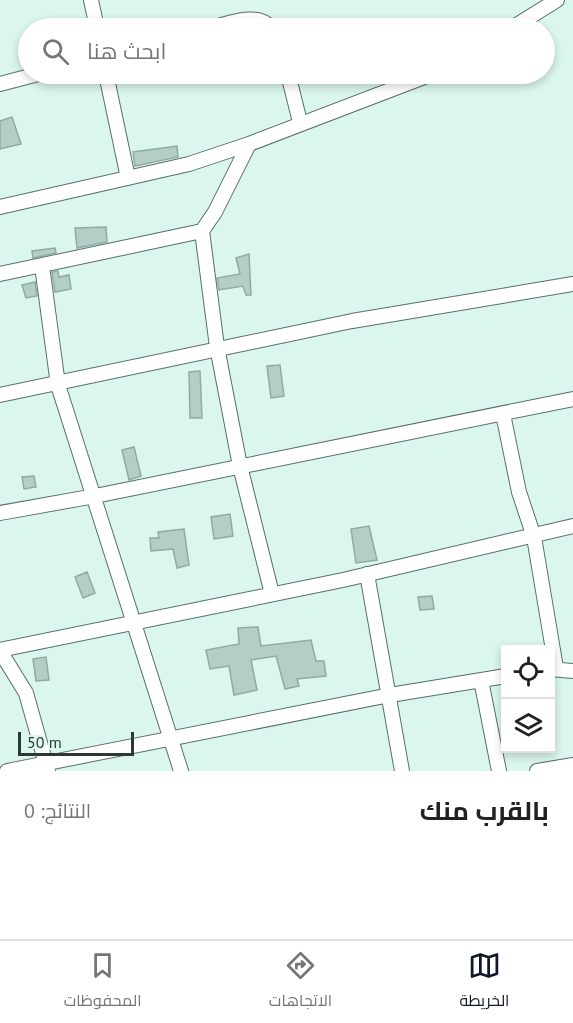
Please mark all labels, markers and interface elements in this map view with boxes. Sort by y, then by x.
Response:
search box [18,18,555,84]
icon: search [39,35,72,68]
text: ابحث هنا [87,37,166,65]
map controls [501,645,555,753]
button: locate [501,645,555,699]
button: layers [501,699,555,753]
scale bar [18,729,134,756]
text: 50 m [27,732,62,752]
text: بالقرب منك [420,794,549,827]
text: النتائج: 0 [24,798,91,824]
tab: المحفوظات [64,949,142,1015]
tab: الاتجاهات [269,949,332,1015]
tab: الخريطة [459,949,509,1015]

